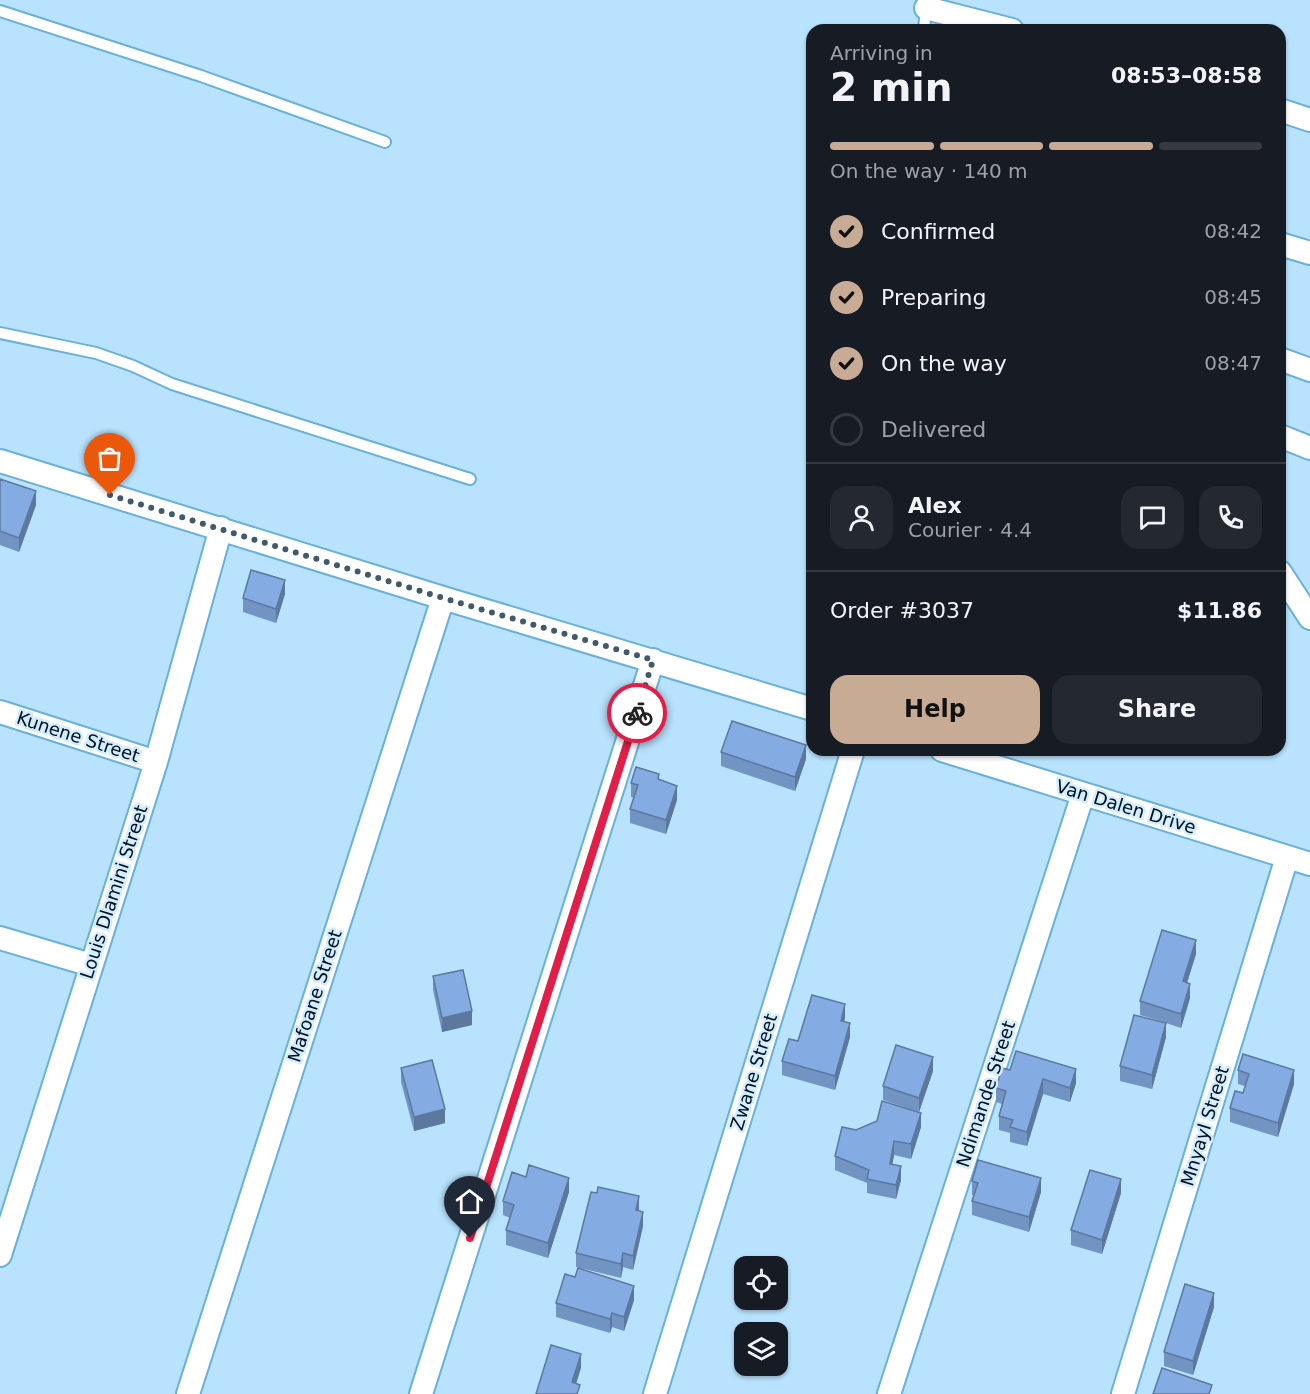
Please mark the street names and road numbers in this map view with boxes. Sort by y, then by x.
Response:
street label: Kunene Street [14,707,142,766]
street label: Van Dalen Drive [1054,775,1199,838]
street label: Louis Dlamini Street [75,802,152,981]
street label: Mafoane Street [283,927,346,1065]
street label: Zwane Street [726,1011,781,1133]
street label: Ndimande Street [952,1018,1019,1170]
street label: Mnyayl Street [1176,1063,1233,1189]

